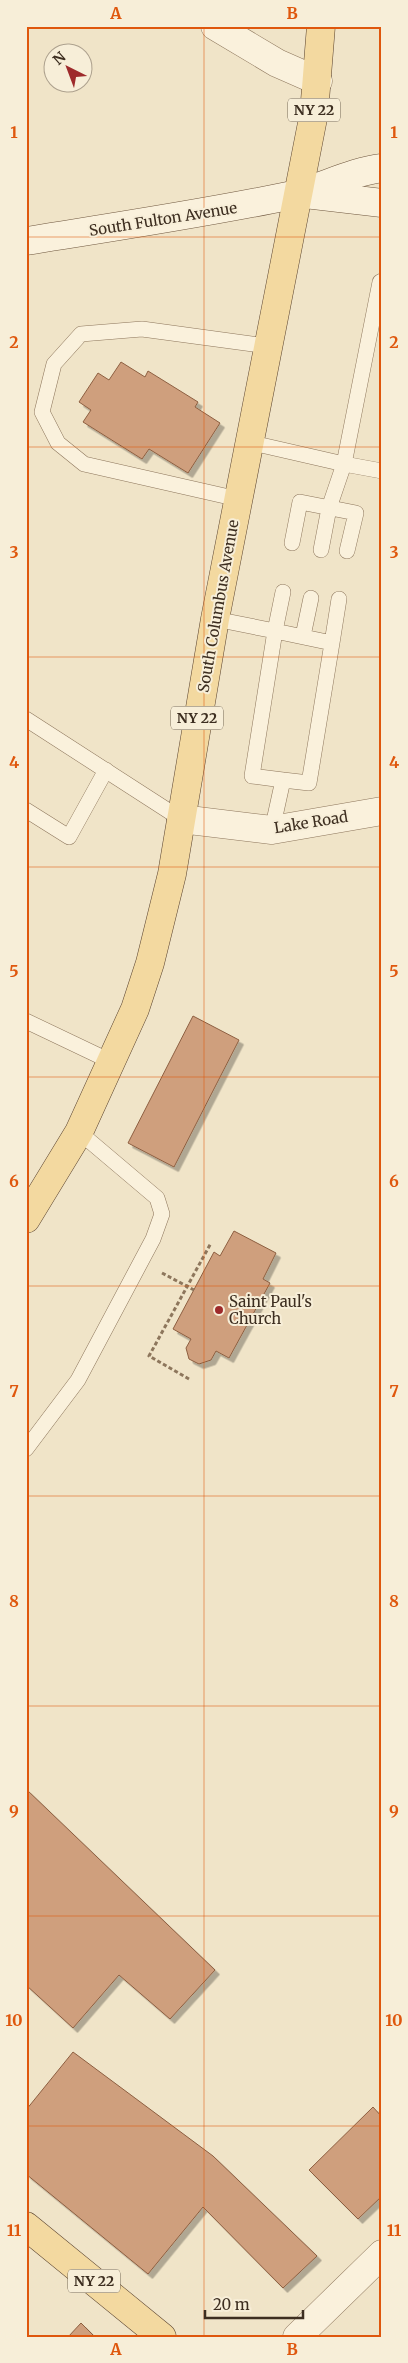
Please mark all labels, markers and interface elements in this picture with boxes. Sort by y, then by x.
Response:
text: A [109,3,122,23]
text: B [286,3,298,23]
north arrow [42,42,92,92]
text: N [49,48,69,69]
road number: NY 22 [288,98,340,122]
text: 1 [10,122,18,142]
text: 1 [390,122,398,142]
street label: South Fulton Avenue [88,198,238,240]
text: 2 [9,332,19,352]
text: 2 [389,332,399,352]
street label: South Columbus Avenue [193,518,243,694]
text: 3 [9,542,19,562]
text: 3 [389,542,399,562]
road number: NY 22 [171,706,223,730]
text: 4 [9,752,19,772]
text: 4 [389,752,399,772]
street label: Lake Road [273,807,349,837]
text: 5 [9,961,19,981]
text: 5 [389,961,399,981]
text: 6 [9,1171,19,1191]
text: 6 [389,1171,399,1191]
place label: Saint Paul's Church [229,1292,312,1328]
marker: Saint Paul's Church [213,1304,225,1316]
text: 7 [9,1381,19,1401]
text: 7 [389,1381,399,1401]
text: 8 [9,1591,19,1611]
text: 8 [389,1591,399,1611]
text: 9 [9,1801,19,1821]
text: 9 [389,1801,399,1821]
text: 10 [5,2010,23,2030]
text: 10 [385,2010,403,2030]
text: 11 [7,2220,22,2240]
text: 11 [387,2220,402,2240]
road number: NY 22 [68,2270,120,2292]
scale bar [205,2288,303,2320]
text: 20 m [213,2295,250,2314]
text: A [109,2339,122,2359]
text: B [286,2339,298,2359]

